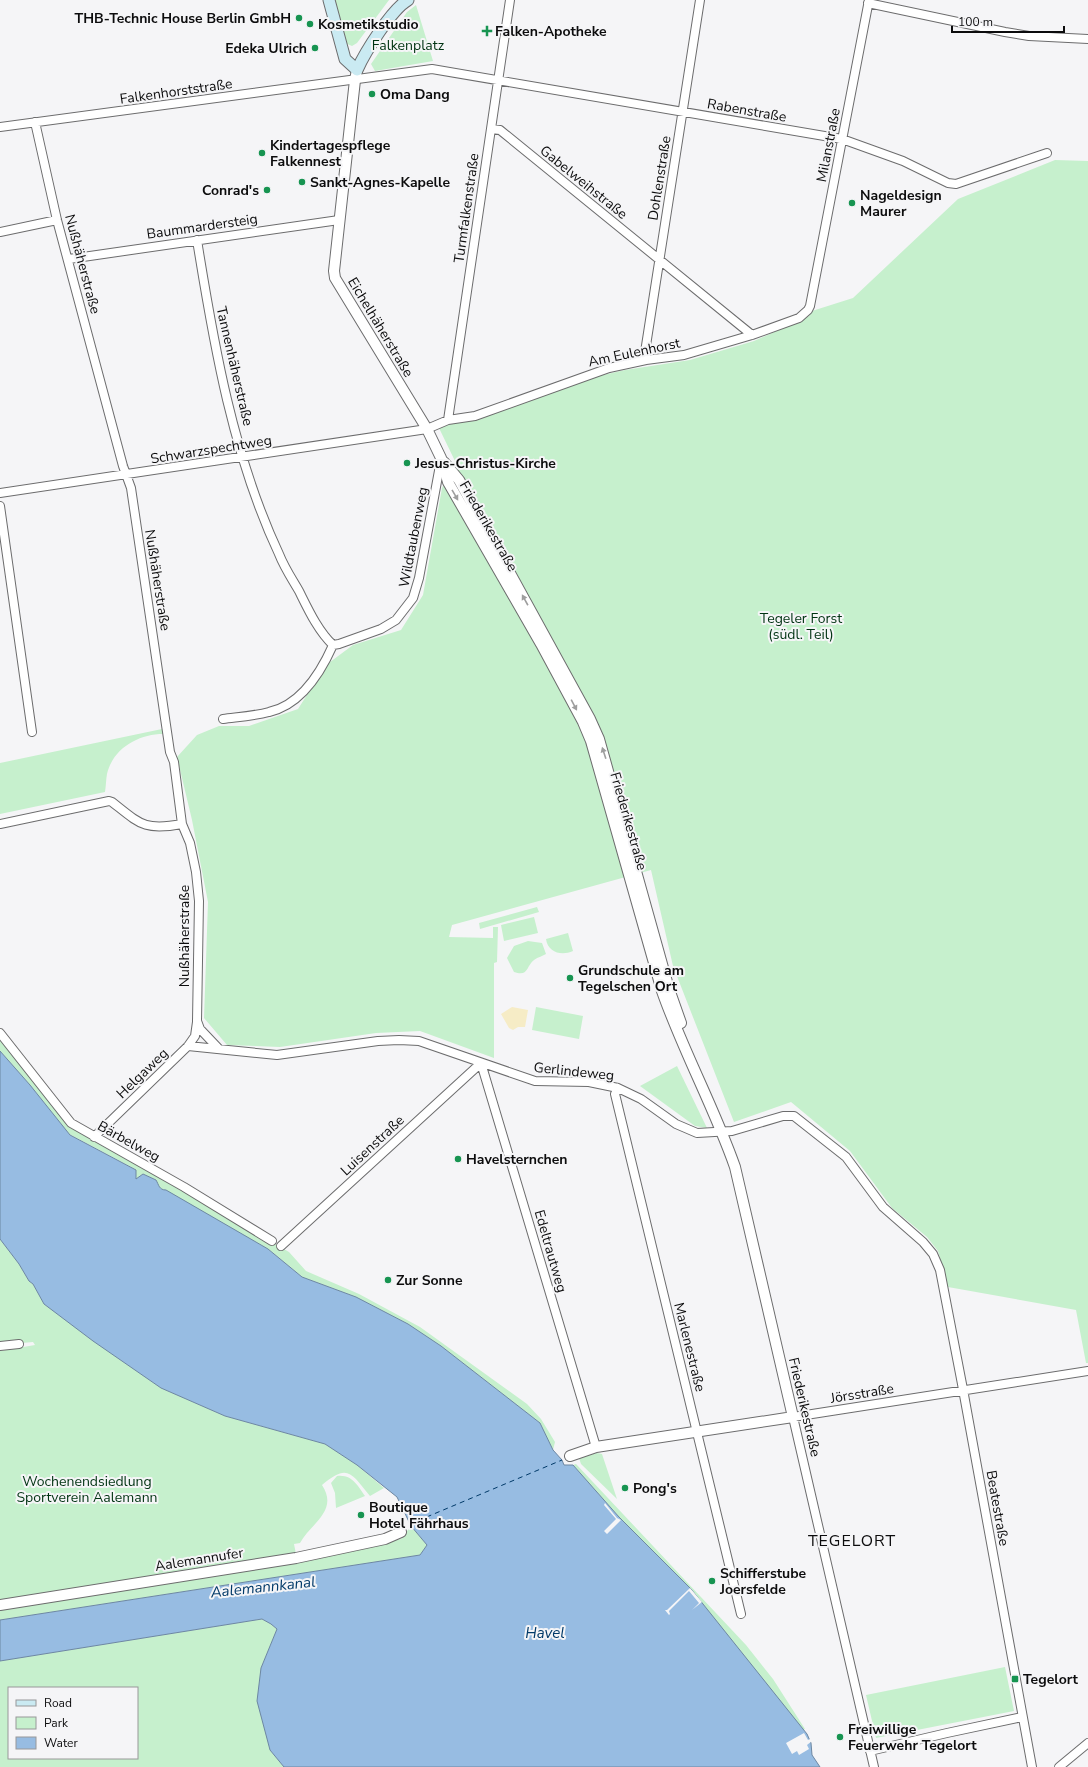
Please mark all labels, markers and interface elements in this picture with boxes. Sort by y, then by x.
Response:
scale bar [952,8,1064,34]
place label: THB-Technic House Berlin GmbH [75,9,291,28]
marker: THB-Technic House Berlin GmbH [294,13,304,23]
text: 100 m [958,14,993,30]
place label: Kosmetikstudio [318,15,418,34]
marker: Kosmetikstudio [305,19,315,29]
place label: Falken-Apotheke [495,22,607,41]
marker: Falken-Apotheke [482,26,492,36]
park label: Falkenplatz [372,36,445,55]
place label: Edeka Ulrich [225,39,307,58]
marker: Edeka Ulrich [310,43,320,53]
street label: Falkenhorststraße [119,74,234,109]
place label: Oma Dang [380,85,450,104]
marker: Oma Dang [367,89,377,99]
street label: Rabenstraße [706,94,788,127]
street label: Milanstraße [812,107,845,184]
street label: Dohlenstraße [643,134,676,222]
place label: Kindertagespflege Falkennest [270,136,391,171]
street label: Gabelweihstraße [536,141,631,224]
marker: Kindertagespflege Falkennest [257,148,267,158]
street label: Turmfalkenstraße [449,152,484,264]
place label: Sankt-Agnes-Kapelle [310,173,450,192]
marker: Sankt-Agnes-Kapelle [297,177,307,187]
place label: Conrad's [202,181,259,200]
marker: Conrad's [262,185,272,195]
place label: Nageldesign Maurer [860,186,942,221]
marker: Nageldesign Maurer [847,198,857,208]
street label: Baummardersteig [145,209,259,244]
street label: Nußhäherstraße [60,212,105,316]
street label: Eichelhäherstraße [343,274,418,381]
street label: Tannenhäherstraße [212,305,257,428]
street label: Am Eulenhorst [586,333,682,372]
street label: Schwarzspechtweg [149,431,273,468]
place label: Jesus-Christus-Kirche [414,454,556,473]
marker: Jesus-Christus-Kirche [402,458,412,468]
street label: Friederikestraße [455,478,522,575]
street label: Wildtaubenweg [394,485,433,589]
one-way arrow [452,489,459,500]
street label: Nußhäherstraße [140,528,175,632]
one-way arrow [522,594,529,606]
park label: Tegeler Forst (südl. Teil) [760,609,842,644]
one-way arrow [570,700,577,711]
one-way arrow [601,747,607,759]
street label: Friederikestraße [605,770,652,872]
street label: Nußhäherstraße [175,885,194,987]
place label: Grundschule am Tegelschen Ort [578,961,684,996]
marker: Grundschule am Tegelschen Ort [565,973,575,983]
street label: Helgaweg [112,1044,172,1103]
street label: Gerlindeweg [533,1058,615,1085]
street label: Luisenstraße [336,1111,408,1180]
street label: Bärbelweg [94,1116,163,1166]
place label: Havelsternchen [466,1150,568,1169]
marker: Havelsternchen [453,1154,463,1164]
street label: Edeltrautweg [530,1208,571,1295]
place label: Zur Sonne [396,1271,463,1290]
marker: Zur Sonne [383,1275,393,1285]
street label: Marlenestraße [669,1301,710,1394]
street label: Friederikestraße [784,1356,825,1459]
street label: Jörsstraße [828,1379,895,1408]
street label: Beatestraße [982,1469,1014,1547]
park label: Wochenendsiedlung Sportverein Aalemann [16,1472,158,1507]
place label: Pong's [633,1479,677,1498]
marker: Pong's [620,1483,630,1493]
place label: Boutique Hotel Fährhaus [369,1498,469,1533]
marker: Boutique Hotel Fährhaus [356,1510,366,1520]
district label: TEGELORT [808,1530,896,1552]
street label: Aalemannufer [154,1543,245,1576]
place label: Schifferstube Joersfelde [719,1564,807,1599]
water label: Aalemannkanal [209,1572,316,1603]
marker: Schifferstube Joersfelde [707,1576,717,1586]
water label: Havel [525,1623,565,1643]
place label: Tegelort [1023,1670,1079,1689]
marker: Tegelort [1010,1674,1020,1684]
legend [8,1687,138,1759]
text: Road [44,1695,72,1711]
text: Park [44,1715,69,1731]
place label: Freiwillige Feuerwehr Tegelort [848,1720,977,1755]
marker: Freiwillige Feuerwehr Tegelort [835,1732,845,1742]
text: Water [44,1735,78,1751]

